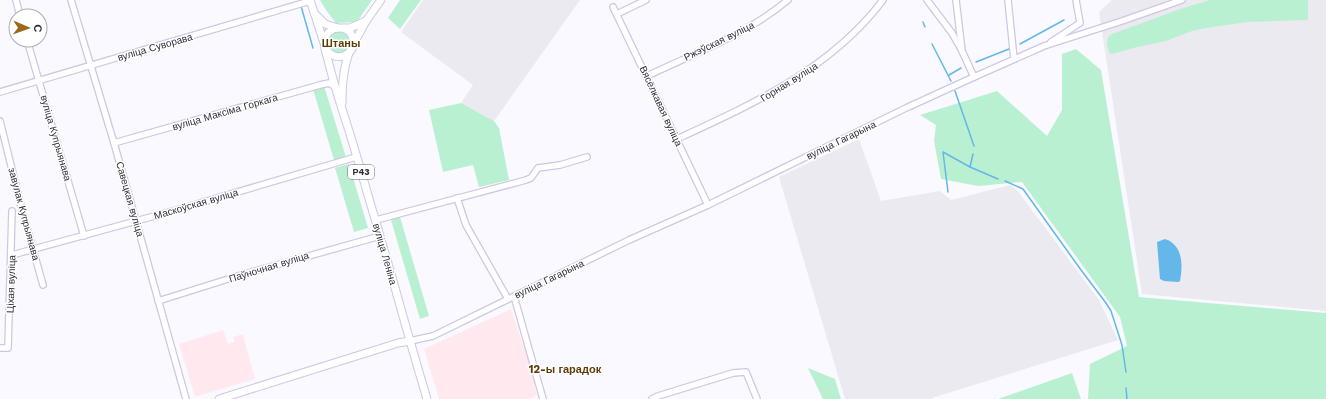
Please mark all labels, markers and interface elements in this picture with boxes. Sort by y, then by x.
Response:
north arrow [8,8,48,48]
street label: Ржэўская вуліца [682,19,756,63]
text: С [31,24,44,33]
street label: вуліца Суворава [116,31,194,63]
district label: Штаны [322,37,360,50]
street label: Горная вуліца [759,60,820,104]
street label: Вясёлкавая вуліца [638,64,685,148]
street label: вуліца Максіма Горкага [171,92,279,132]
street label: вуліца Купрыянава [38,94,74,183]
street label: вуліца Гагарына [804,118,878,162]
street label: Савецкая вуліца [114,160,146,238]
road number: Р43 [348,165,374,179]
street label: завулак Купрыянава [6,166,42,262]
street label: Маскоўская вуліца [153,187,240,221]
street label: вуліца Леніна [371,222,399,286]
street label: Паўночная вуліца [228,249,311,284]
street label: Ціхая вуліца [4,254,18,313]
street label: вуліца Гагарына [512,257,586,301]
district label: 12-ы гарадок [529,363,602,376]

